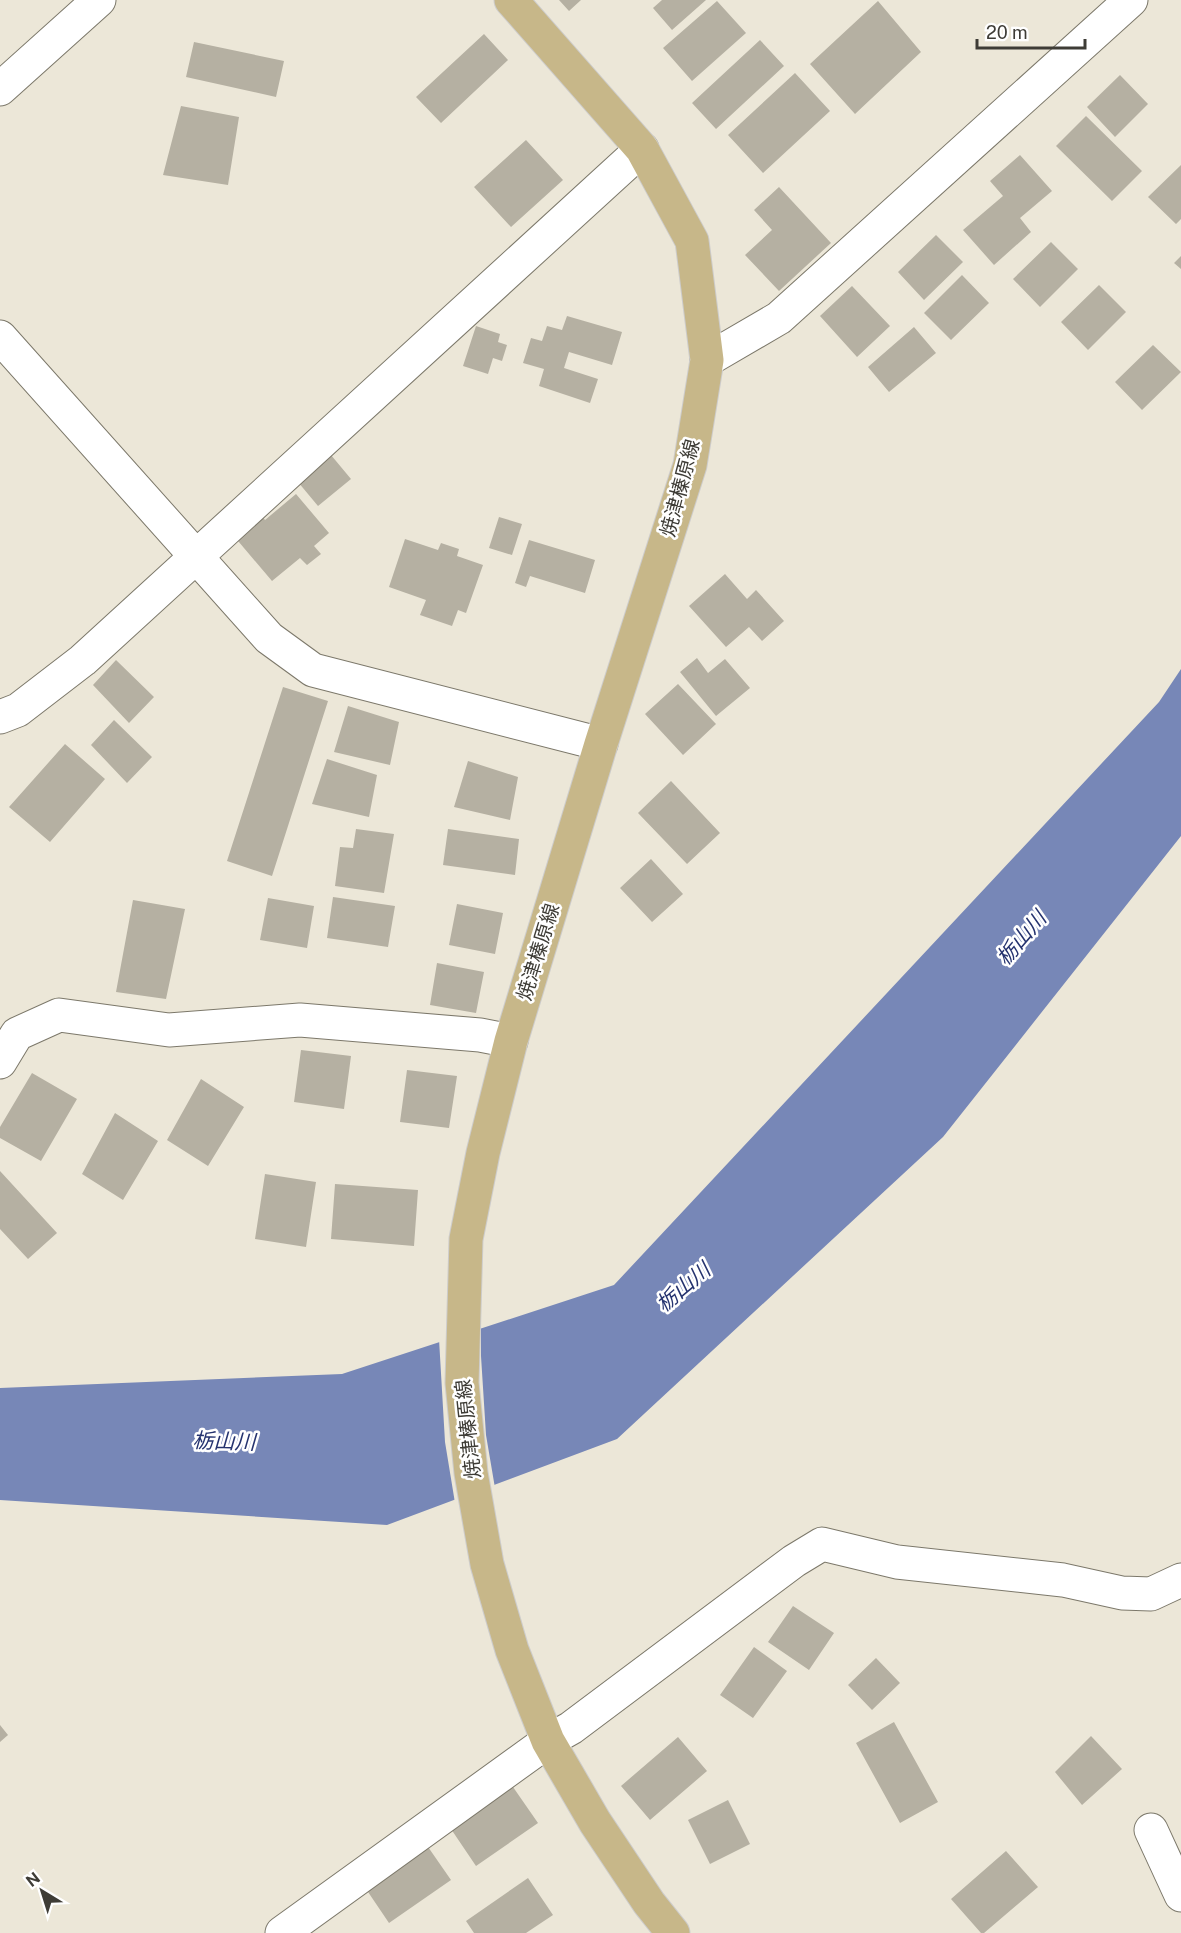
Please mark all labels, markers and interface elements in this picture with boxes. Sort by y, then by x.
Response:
scale bar [977,12,1085,50]
text: 20 m [986,22,1028,43]
street label: 焼津榛原線 [655,437,705,539]
street label: 焼津榛原線 [512,901,564,1003]
water label: 栃山川 [991,905,1052,970]
water label: 栃山川 [651,1256,717,1317]
street label: 焼津榛原線 [451,1378,485,1480]
water label: 栃山川 [192,1427,258,1455]
north arrow [12,1861,72,1921]
text: N [22,1868,44,1891]

